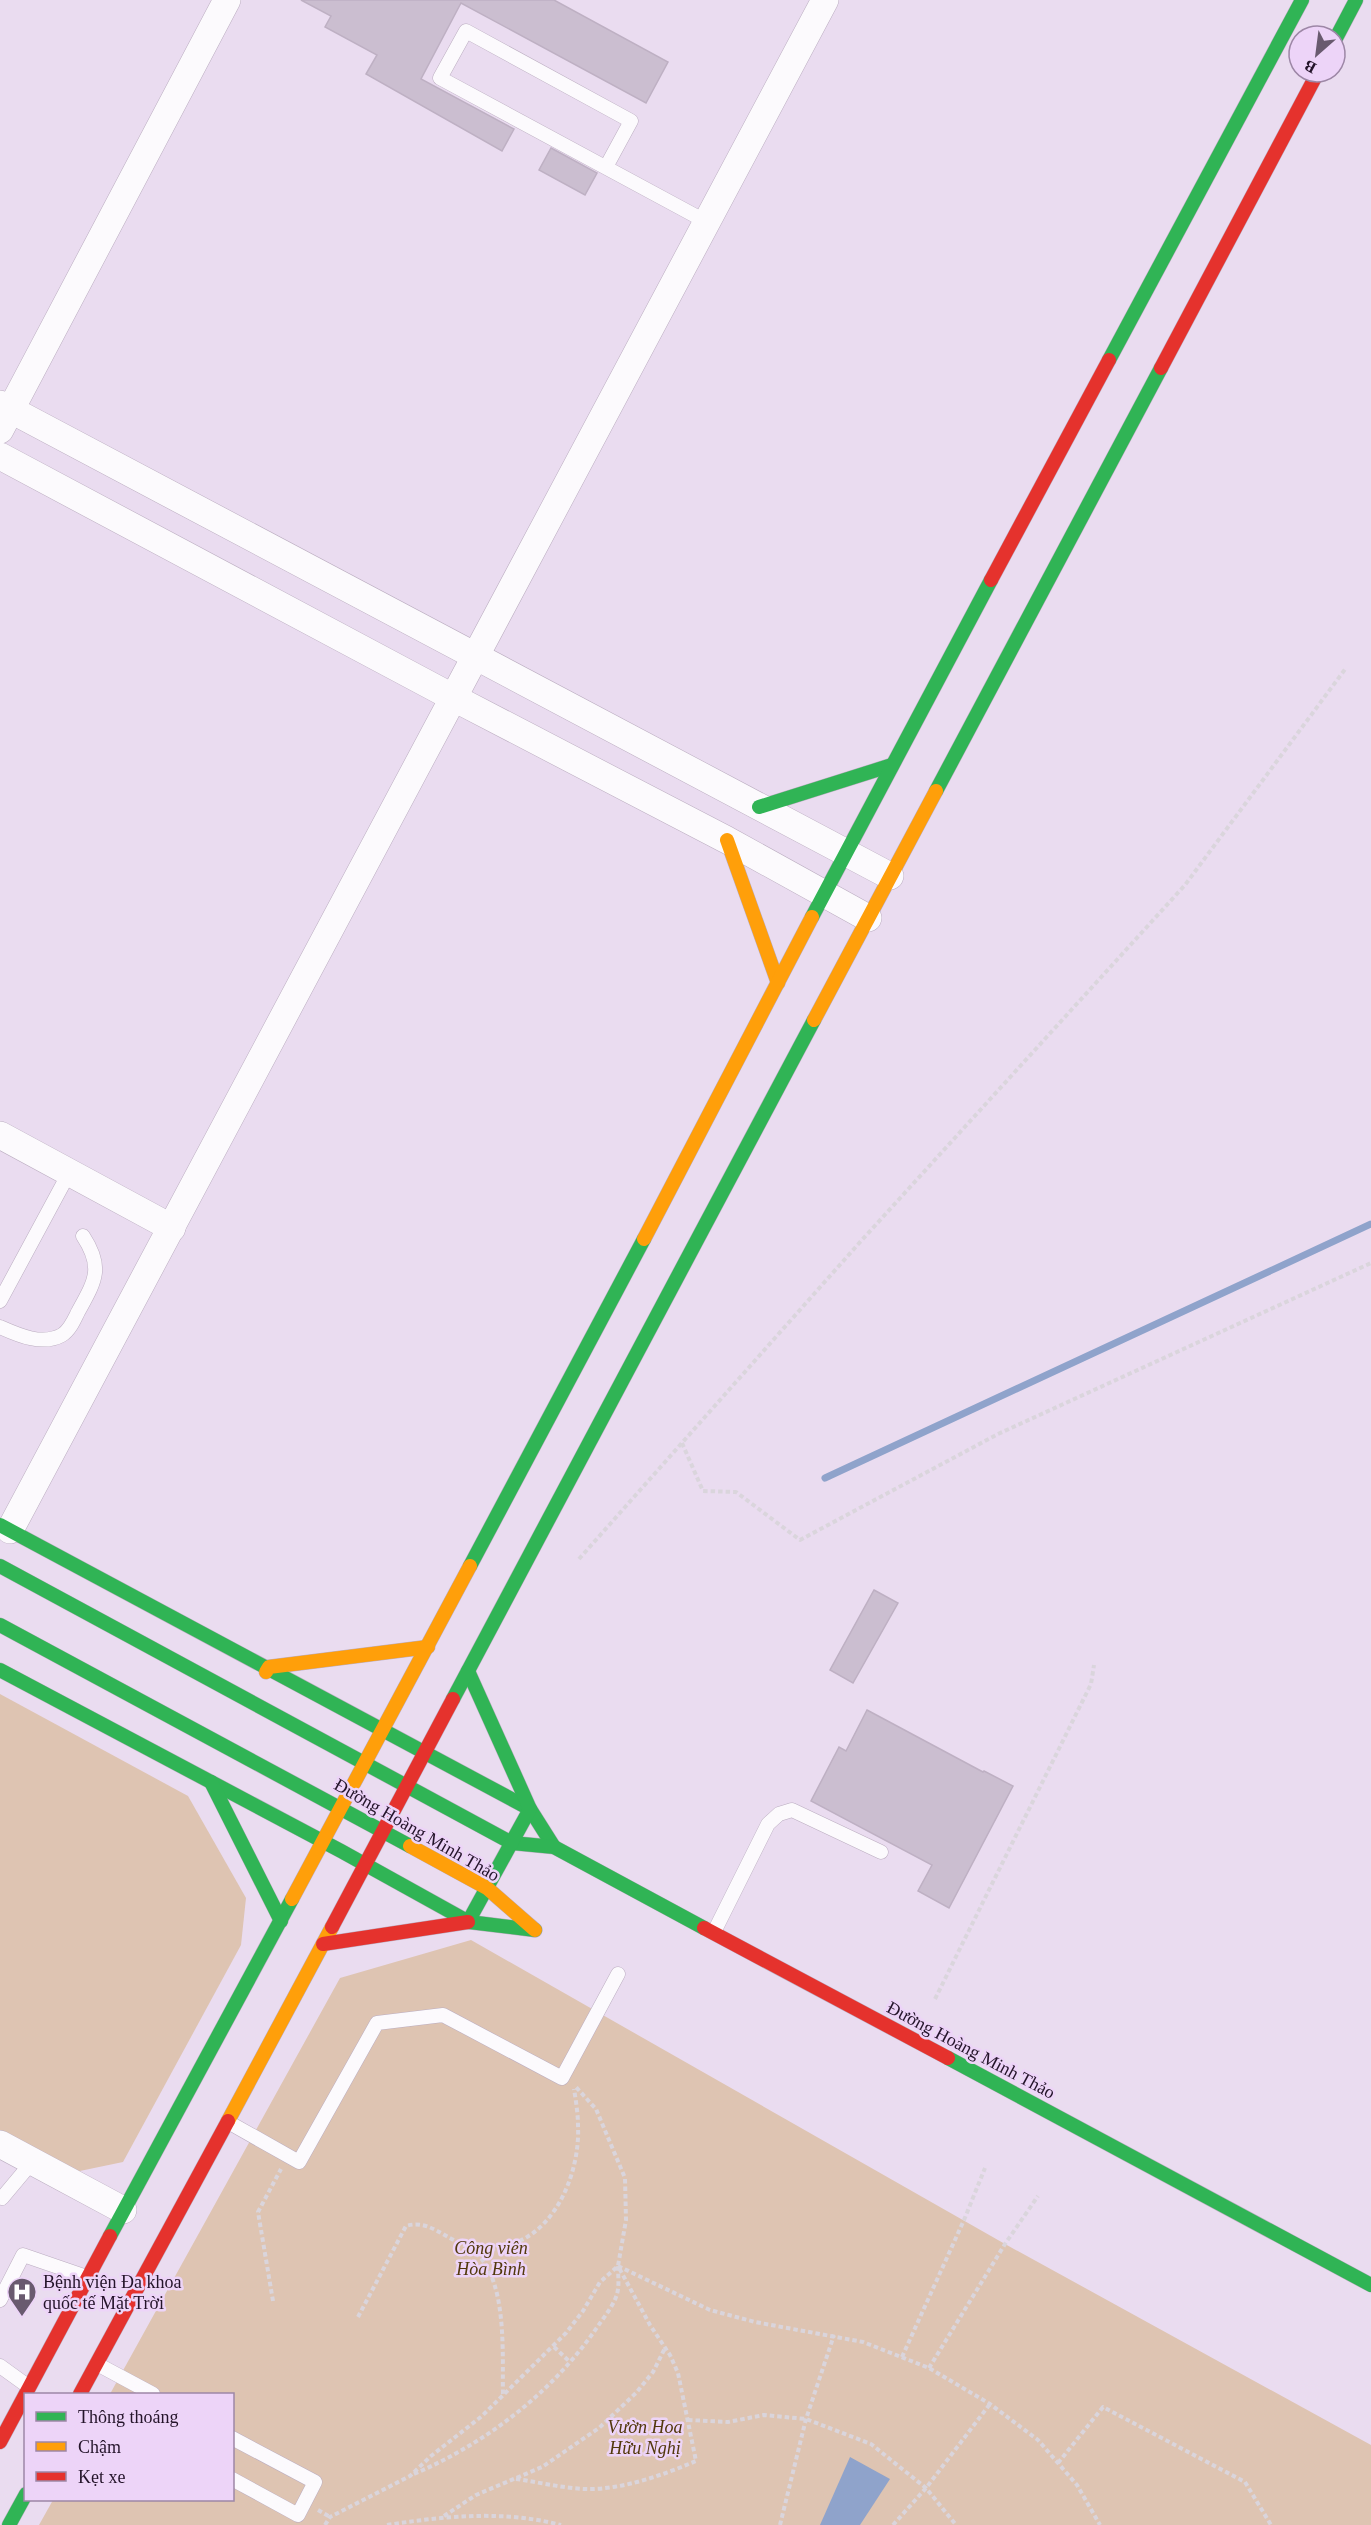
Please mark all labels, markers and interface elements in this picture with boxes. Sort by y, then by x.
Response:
north arrow [1287,24,1347,84]
text: B [1301,57,1319,77]
street label: Đường Hoàng Minh Thảo [331,1774,503,1886]
street label: Đường Hoàng Minh Thảo [884,1997,1058,2103]
park label: Công viên Hòa Bình [454,2238,528,2279]
place label: Bệnh viện Đa khoa quốc tế Mặt Trời [43,2272,181,2313]
hospital icon: Bệnh viện Đa khoa quốc tế Mặt Trời [6,2276,38,2318]
legend [24,2393,234,2501]
text: Thông thoáng [78,2407,179,2427]
park label: Vườn Hoa Hữu Nghị [608,2417,682,2458]
text: Chậm [78,2437,121,2457]
text: Kẹt xe [78,2467,125,2487]

